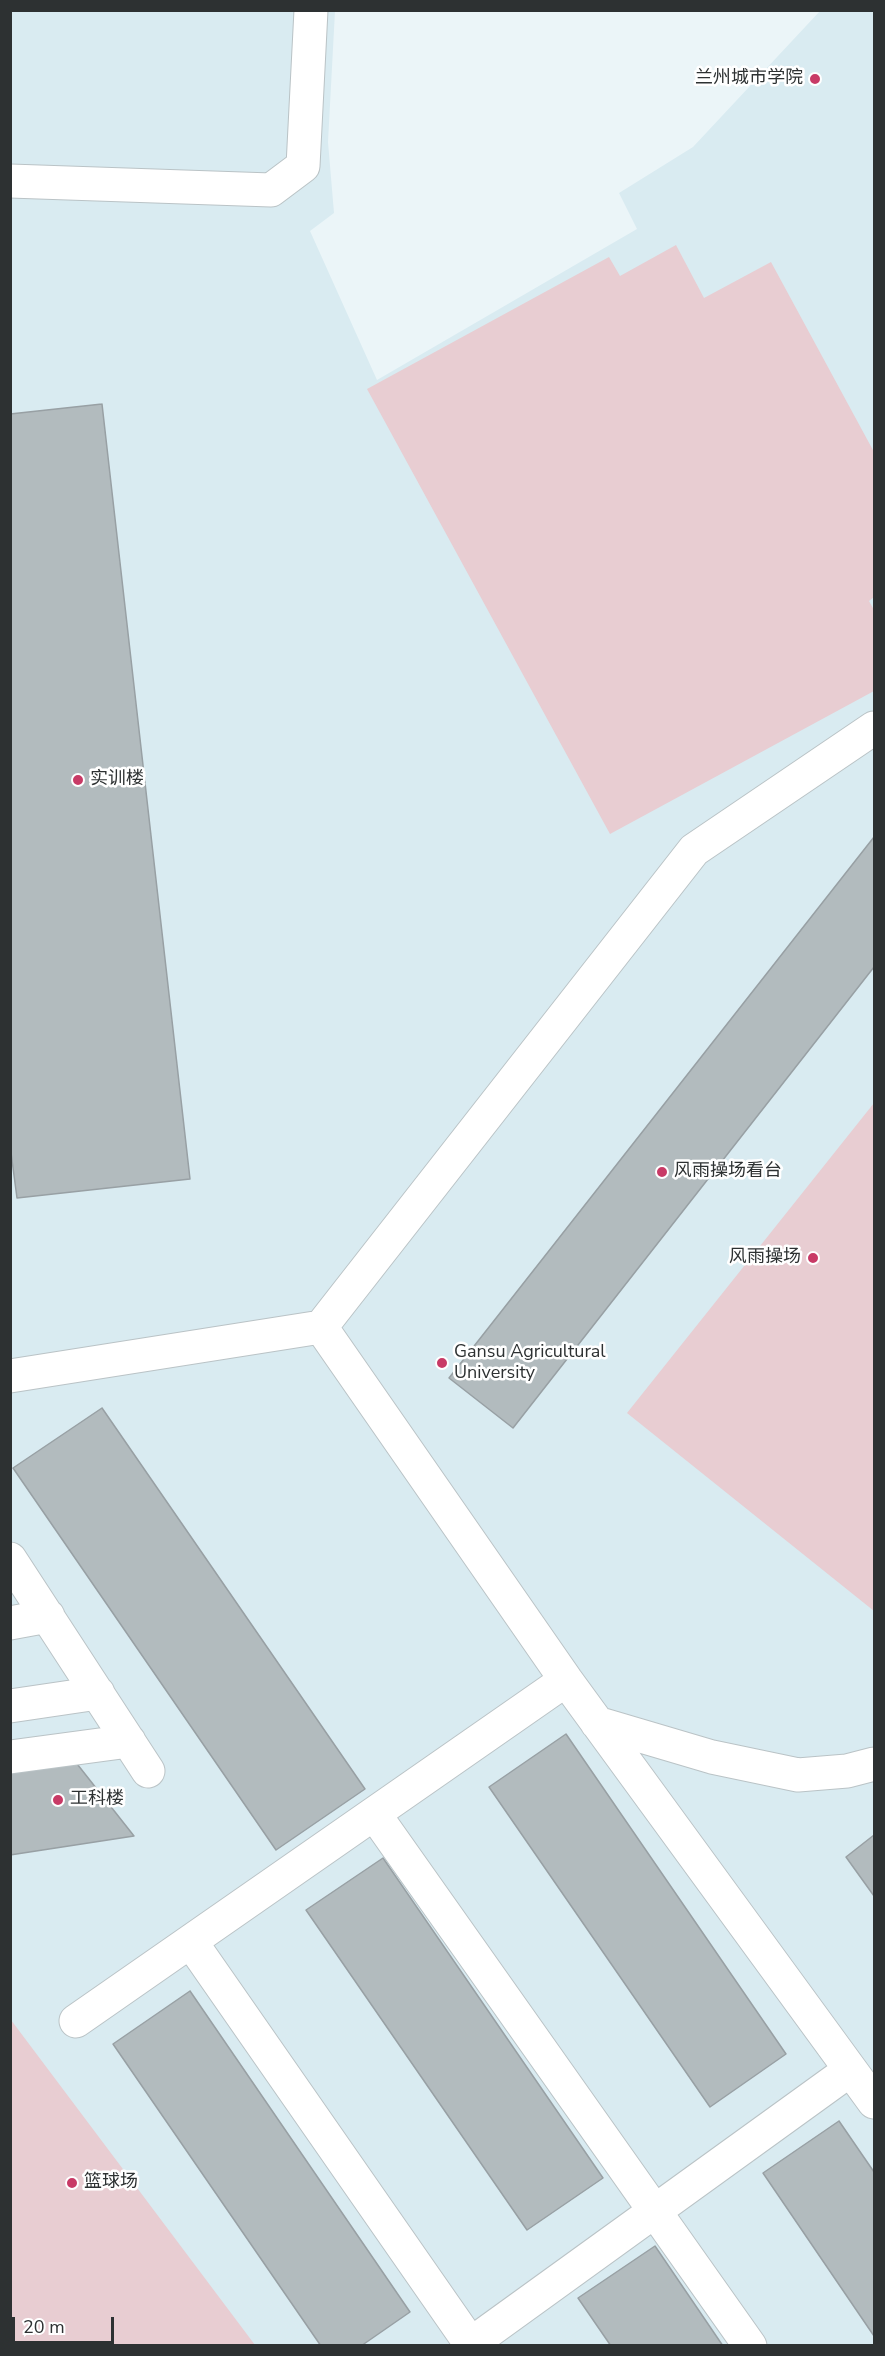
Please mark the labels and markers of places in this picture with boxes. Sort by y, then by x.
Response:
place label: 兰州城市学院 [695,68,803,90]
marker: 兰州城市学院 [808,72,822,86]
place label: 实训楼 [90,769,144,791]
marker: 实训楼 [71,773,85,787]
place label: 风雨操场看台 [674,1161,782,1183]
marker: 风雨操场看台 [655,1165,669,1179]
place label: 风雨操场 [729,1247,801,1269]
marker: 风雨操场 [806,1251,820,1265]
place label: Gansu Agricultural University [454,1342,606,1384]
marker: Gansu Agricultural University [435,1356,449,1370]
place label: 工科楼 [70,1789,124,1811]
marker: 工科楼 [51,1793,65,1807]
place label: 篮球场 [84,2172,138,2194]
marker: 篮球场 [65,2176,79,2190]

